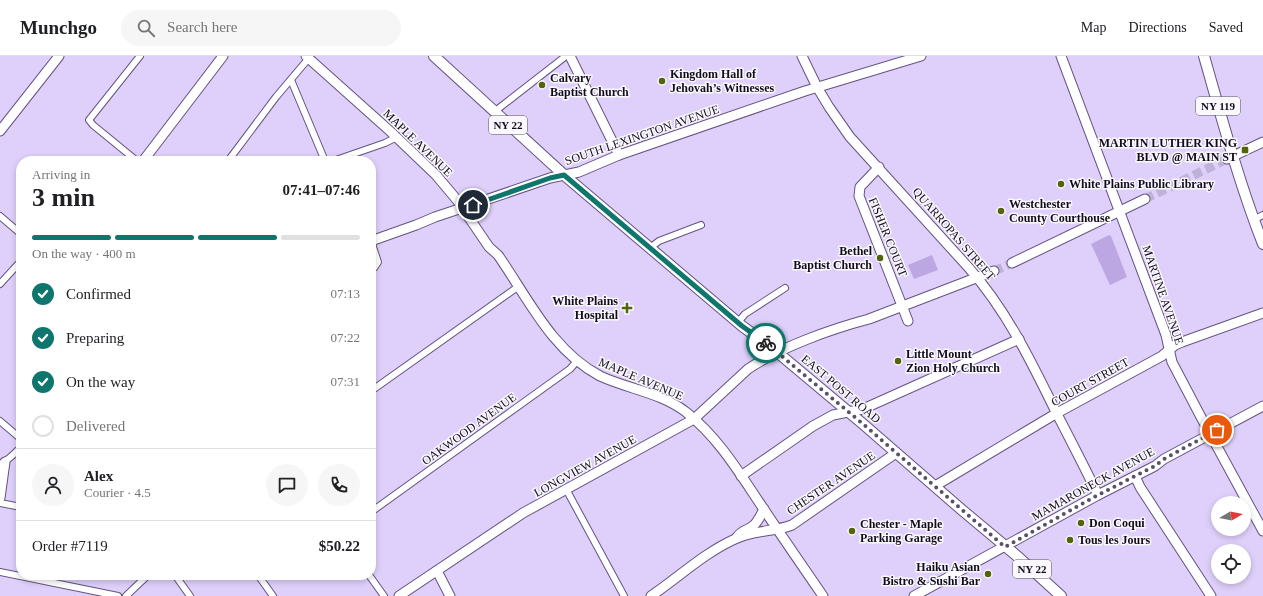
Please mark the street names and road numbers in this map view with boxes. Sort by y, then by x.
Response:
road number: NY 119 [1196,97,1240,115]
street label: SOUTH LEXINGTON AVENUE [563,102,721,168]
street label: MAPLE AVENUE [380,106,456,180]
road number: NY 22 [489,116,527,134]
street label: QUARROPAS STREET [910,185,999,284]
street label: FISHER COURT [866,195,911,279]
street label: MARTINE AVENUE [1139,244,1187,346]
street label: EAST POST ROAD [799,352,884,426]
street label: MAPLE AVENUE [596,355,686,403]
street label: COURT STREET [1049,355,1132,409]
street label: OAKWOOD AVENUE [419,390,519,468]
street label: LONGVIEW AVENUE [532,432,638,500]
street label: MAMARONECK AVENUE [1029,444,1157,524]
street label: CHESTER AVENUE [784,448,878,518]
road number: NY 22 [1013,560,1051,578]

